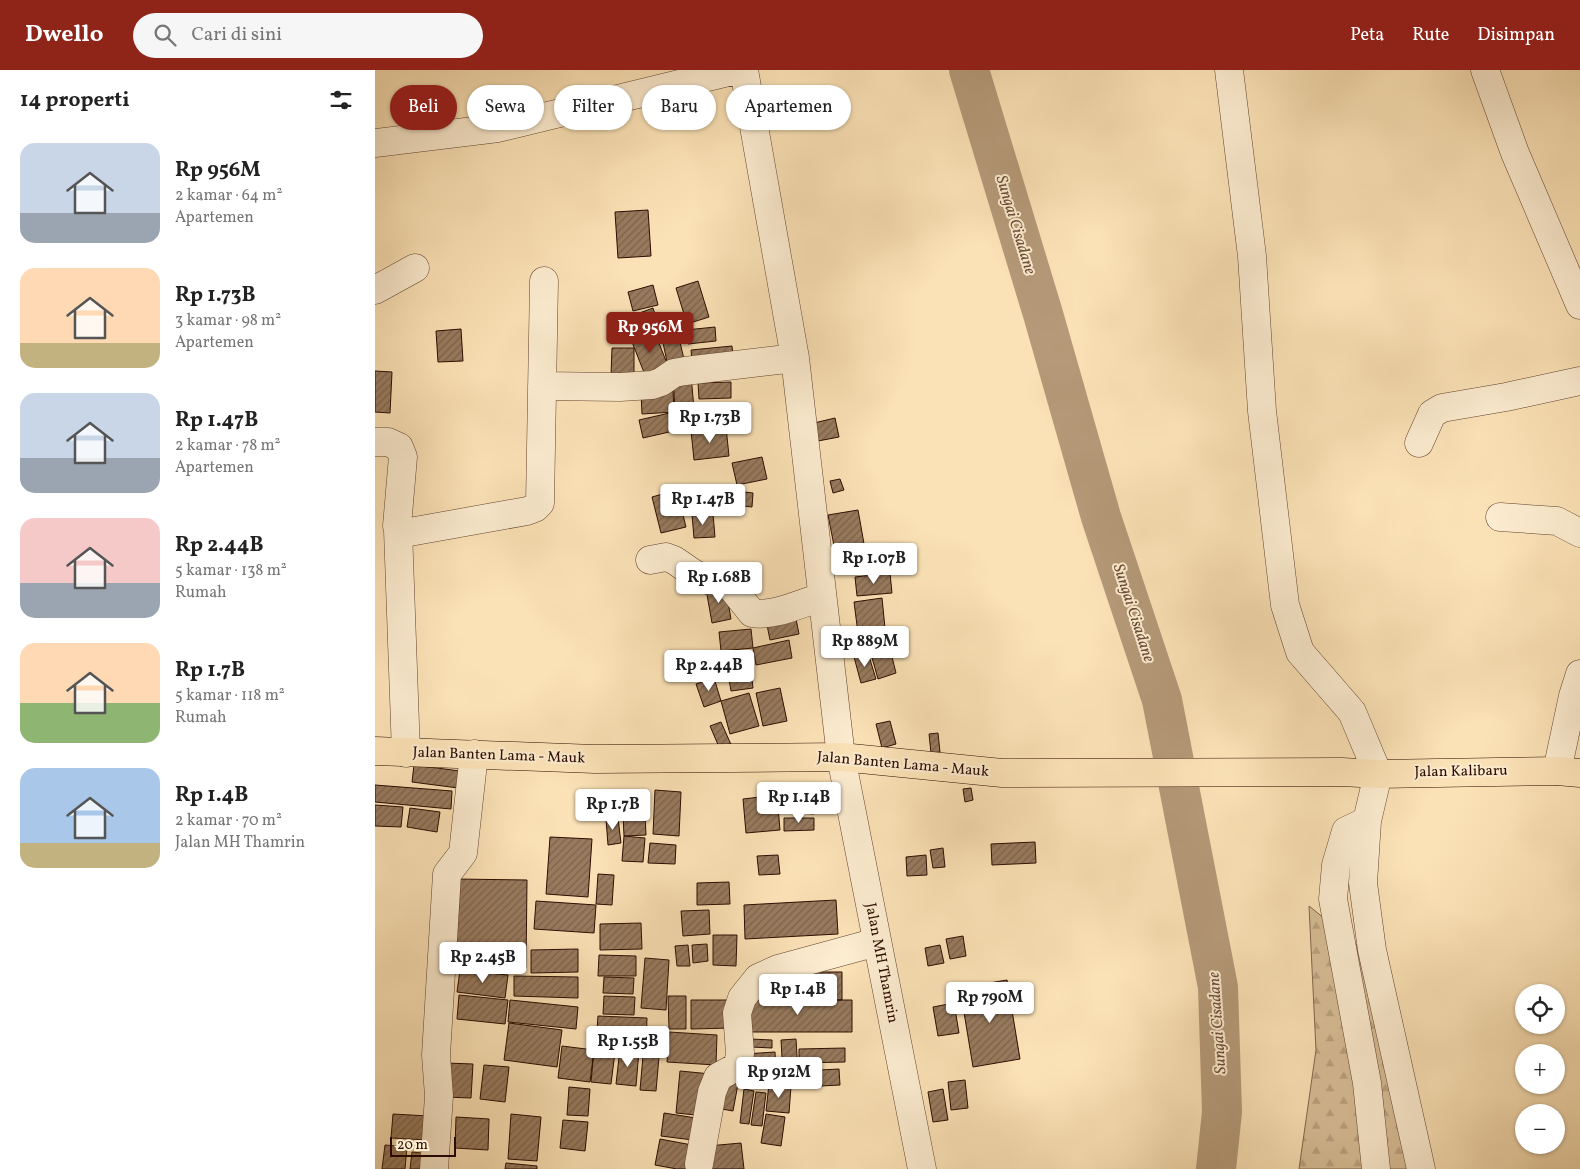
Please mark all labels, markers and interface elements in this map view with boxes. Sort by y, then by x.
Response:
search box [133,13,483,58]
text: Dwello [25,18,103,52]
icon: search [151,21,179,49]
text: Cari di sini [191,22,282,48]
text: Peta [1350,23,1384,48]
text: Rute [1412,23,1449,48]
text: Disimpan [1477,23,1555,48]
chip: Beli [390,85,457,130]
chip: Sewa [467,85,544,130]
chip: Filter [554,85,632,130]
chip: Baru [642,85,716,130]
chip: Apartemen [726,85,851,130]
text: 14 properti [20,86,130,115]
icon: filters [327,86,355,114]
text: Rp 956M [175,156,261,185]
icon: home [60,163,120,223]
water label: Sungai Cisadane [990,173,1040,277]
text: 2 kamar · 64 m² [175,185,282,207]
text: Apartemen [175,207,254,229]
text: Rp 1.73B [175,281,255,310]
icon: home [60,288,120,348]
text: 3 kamar · 98 m² [175,310,281,332]
pin: Rp 956M [604,312,696,354]
text: Rp 956M [617,317,683,339]
text: Apartemen [175,332,254,354]
pin: Rp 1.73B [658,402,762,444]
text: Rp 1.47B [175,406,258,435]
text: Rp 1.73B [679,407,741,429]
icon: home [60,413,120,473]
text: 2 kamar · 78 m² [175,435,281,457]
text: Apartemen [175,457,254,479]
pin: Rp 1.47B [651,484,755,526]
text: Rp 1.47B [671,489,735,511]
text: Rp 2.44B [175,531,264,560]
icon: home [60,538,120,598]
pin: Rp 1.07B [822,542,926,585]
text: Rp 1.07B [842,548,906,570]
text: 5 kamar · 138 m² [175,560,287,582]
water label: Sungai Cisadane [1107,561,1159,665]
pin: Rp 1.68B [667,562,771,604]
text: Rp 1.68B [687,567,751,589]
text: Rumah [175,582,227,604]
pin: Rp 889M [819,626,911,668]
text: Rp 889M [832,631,898,653]
pin: Rp 2.44B [657,650,761,692]
text: Rp 2.44B [675,655,743,677]
text: Rp 1.7B [175,656,245,685]
icon: home [60,663,120,723]
text: 5 kamar · 118 m² [175,685,285,707]
text: Rumah [175,707,227,729]
street label: Jalan Banten Lama - Mauk [412,742,586,770]
street label: Jalan Banten Lama - Mauk [816,747,990,783]
street label: Jalan Kalibaru [1414,761,1508,783]
text: Rp 1.4B [175,781,248,810]
pin: Rp 1.14B [747,782,851,824]
text: Rp 1.14B [768,787,830,809]
icon: home [60,788,120,848]
pin: Rp 1.7B [567,788,659,831]
text: Rp 1.7B [586,794,640,816]
text: 2 kamar · 70 m² [175,810,282,832]
text: Jalan MH Thamrin [175,832,305,854]
street label: Jalan MH Thamrin [859,901,903,1025]
pin: Rp 2.45B [431,942,535,984]
text: Rp 2.45B [450,947,516,969]
water label: Sungai Cisadane [1203,971,1233,1075]
pin: Rp 1.4B [752,974,844,1016]
text: Rp 1.4B [770,979,826,1001]
pin: Rp 790M [944,982,1036,1024]
map controls [1515,984,1565,1154]
button: locate [1515,984,1565,1034]
text: Rp 790M [957,987,1023,1009]
pin: Rp 1.55B [576,1026,680,1068]
text: Rp 1.55B [597,1031,659,1053]
button: + [1515,1044,1565,1094]
pin: Rp 912M [733,1056,825,1099]
text: Rp 912M [747,1062,811,1084]
button: − [1515,1104,1565,1154]
scale bar [390,1134,456,1157]
text: 20 m [397,1136,428,1155]

